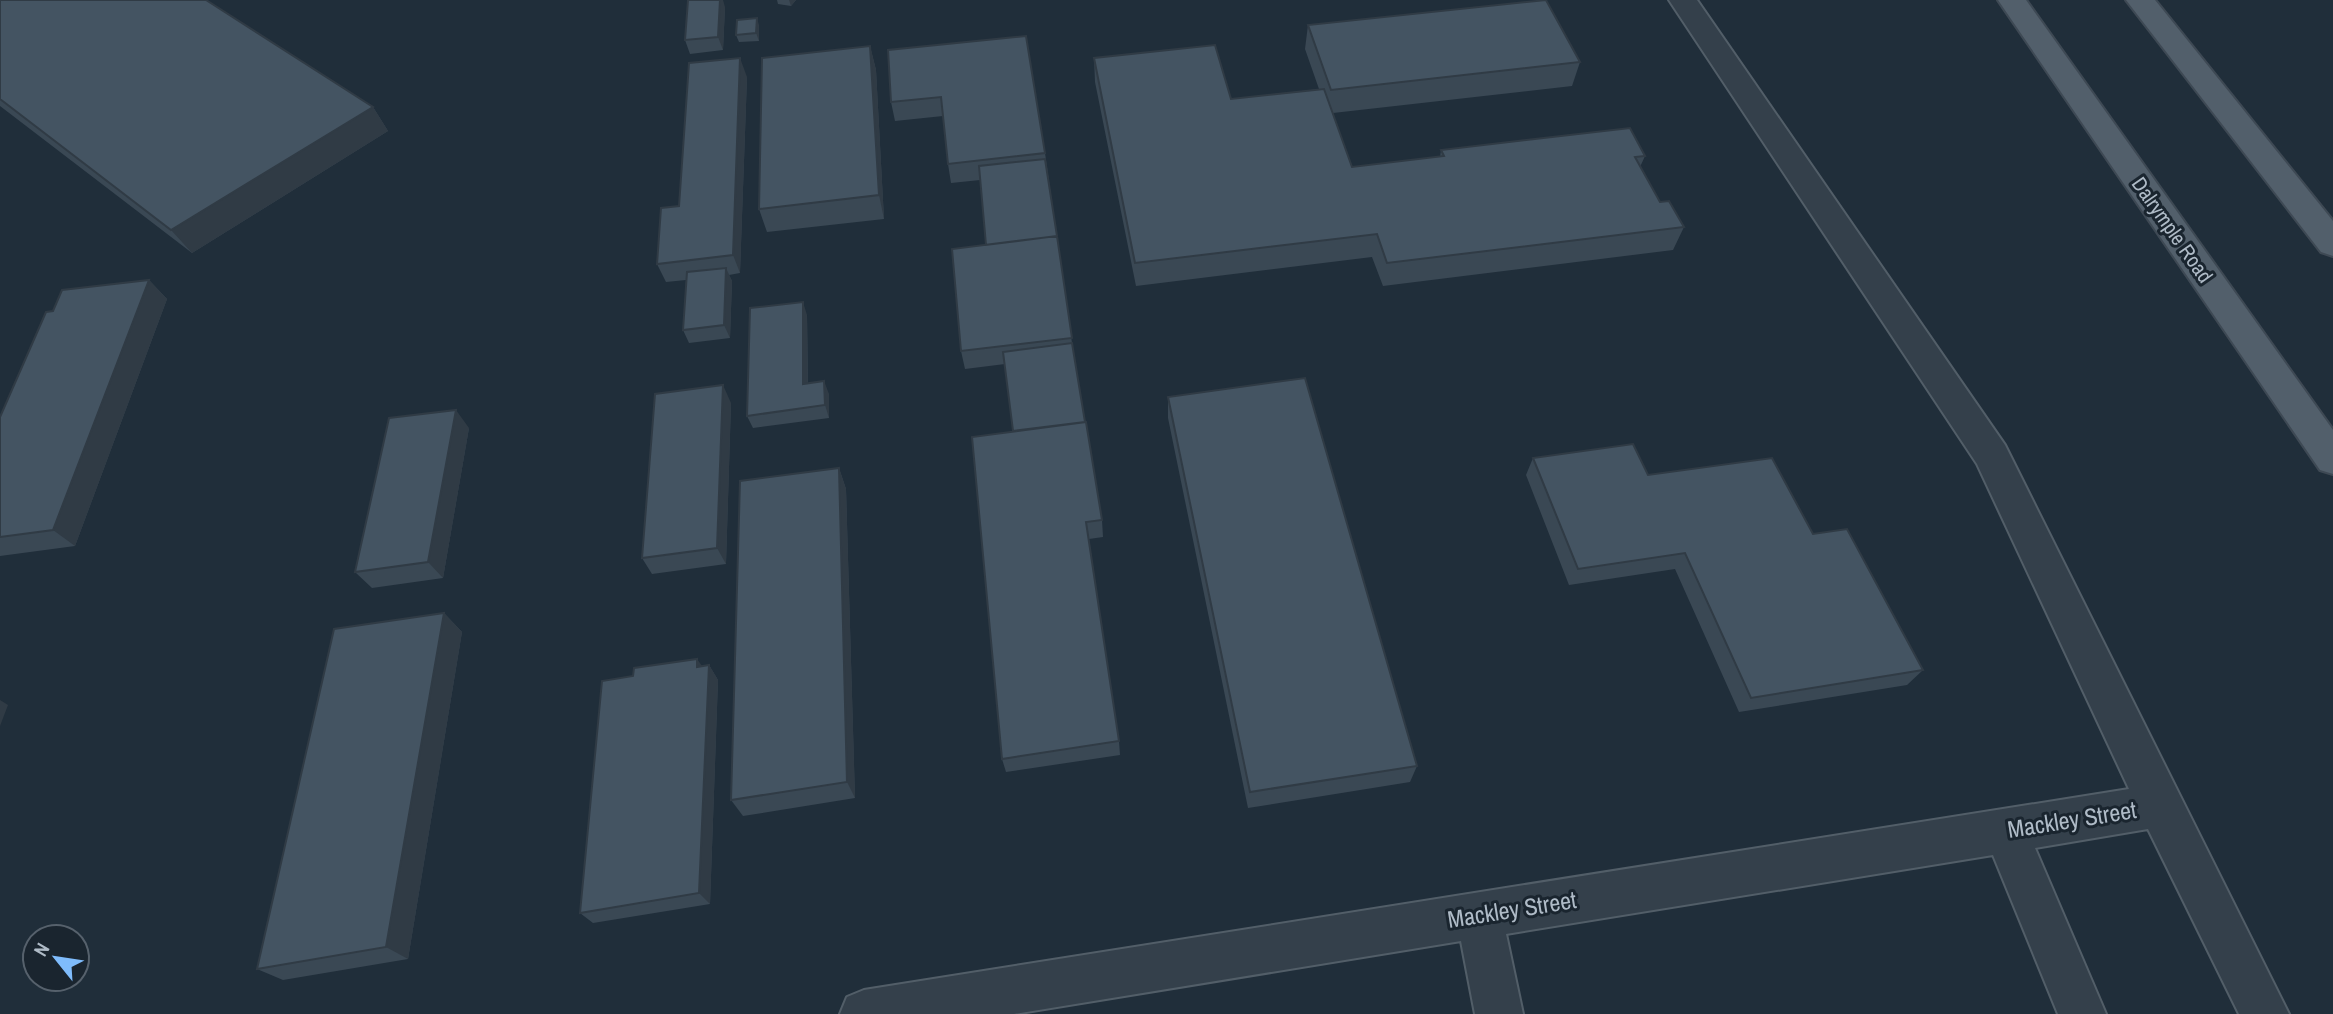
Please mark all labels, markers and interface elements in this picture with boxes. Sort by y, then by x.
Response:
street label: Dalrymple Road [2125,171,2220,289]
street label: Mackley Street [2005,793,2139,845]
street label: Mackley Street [1445,883,1579,935]
north arrow [21,923,91,993]
text: N [27,938,55,961]

